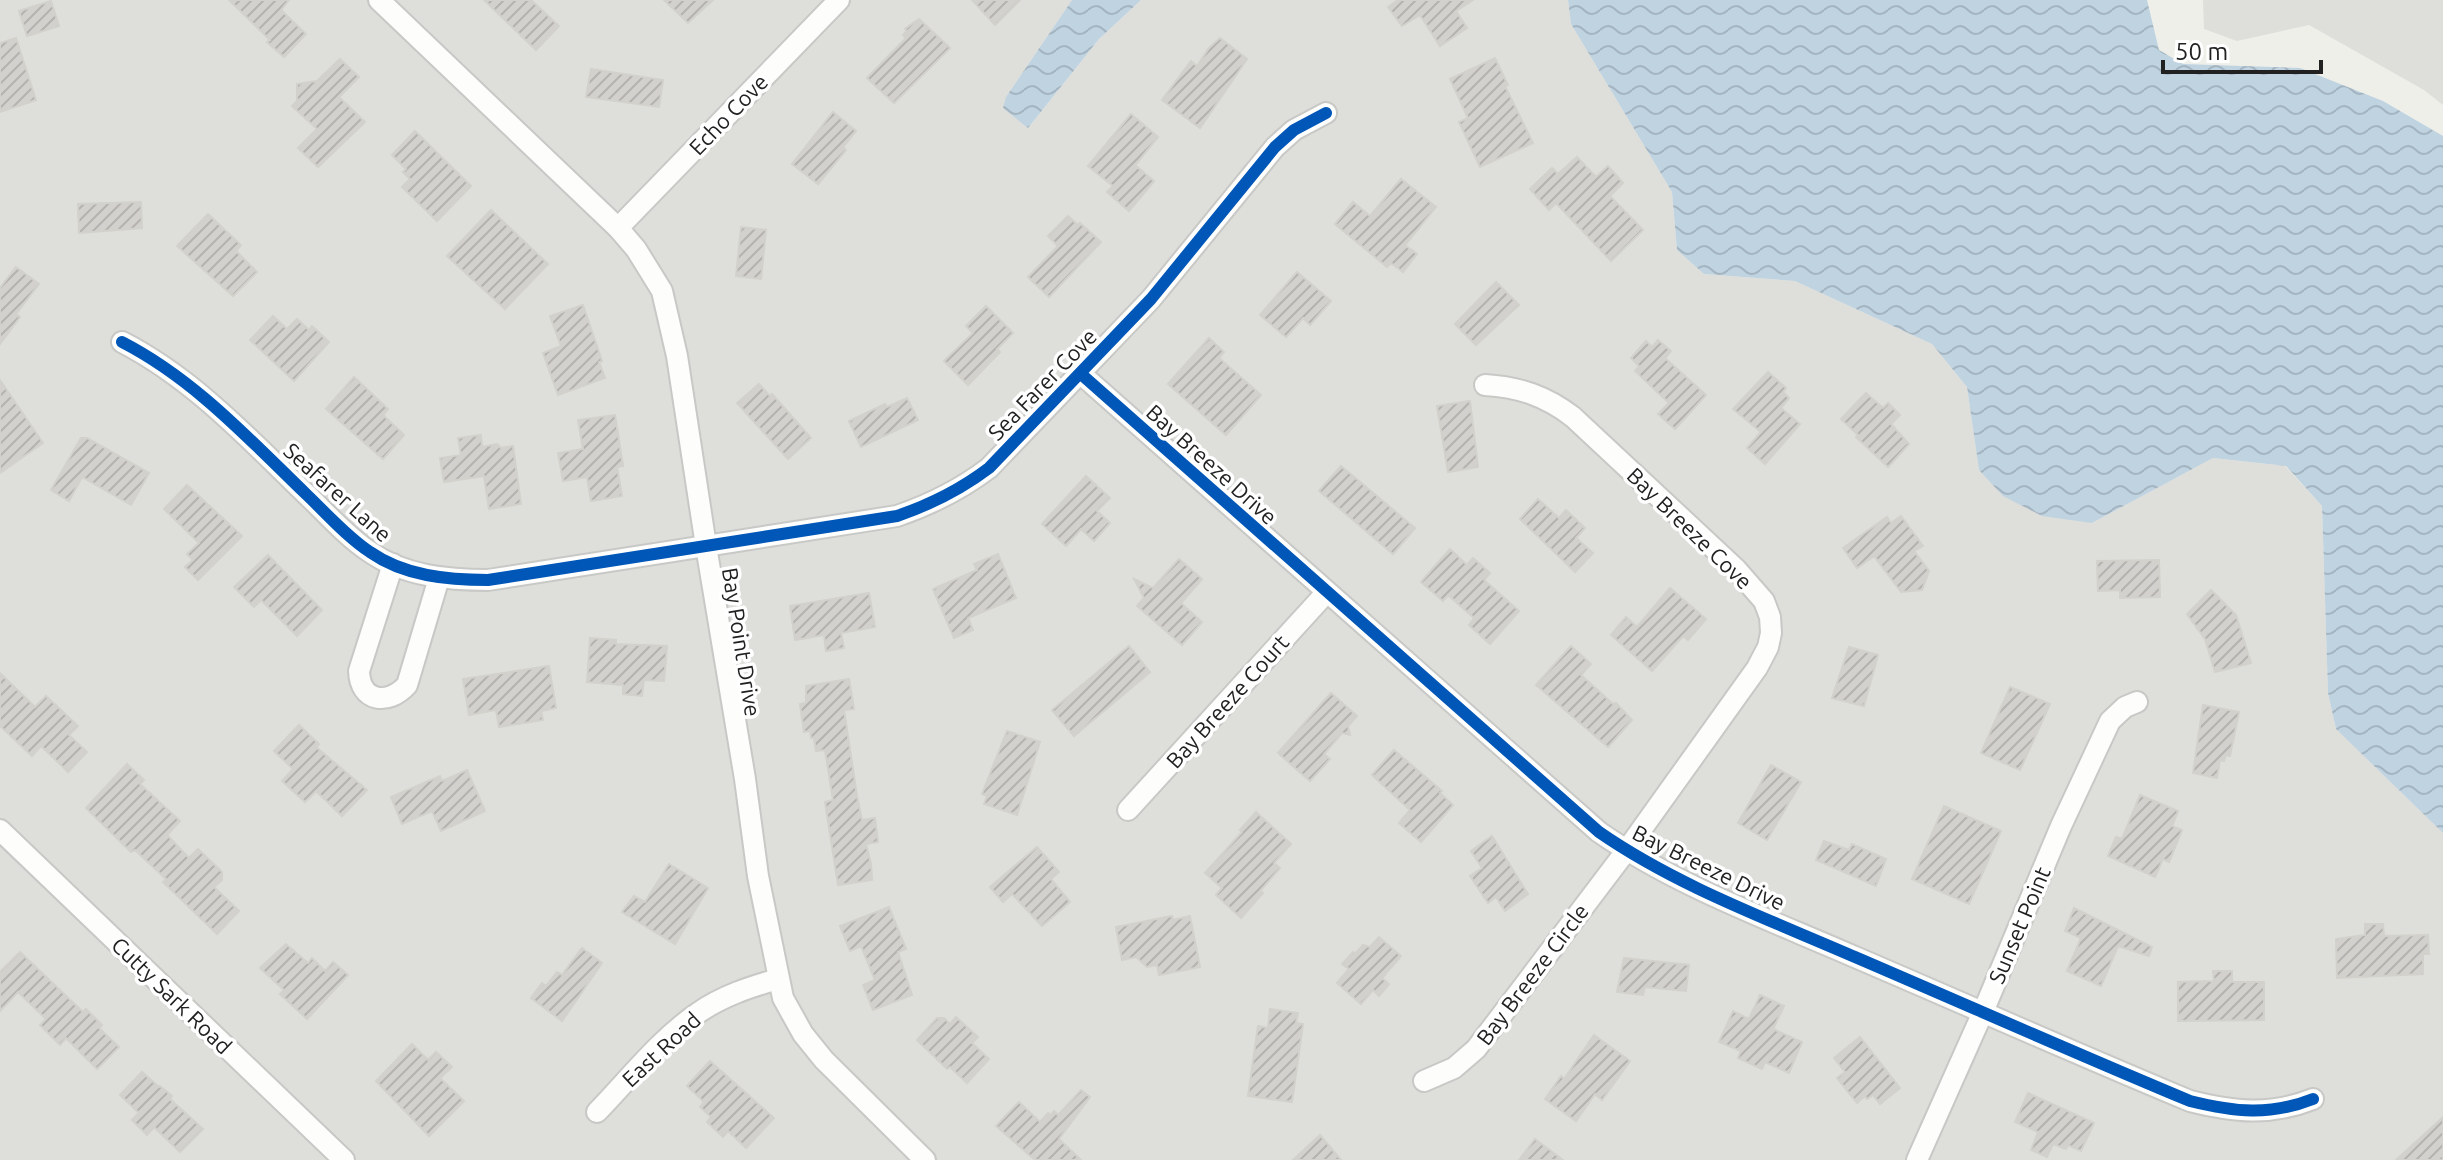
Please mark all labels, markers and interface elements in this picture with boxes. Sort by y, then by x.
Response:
scale bar [2163,24,2321,74]
text: 50 m [2175,38,2228,65]
street label: Echo Cove [684,69,772,159]
street label: Sea Farer Cove [983,323,1101,445]
street label: Bay Breeze Drive [1142,399,1282,529]
street label: Seafarer Lane [279,437,397,547]
street label: Bay Breeze Cove [1622,462,1758,594]
street label: Bay Point Drive [718,566,766,718]
street label: Bay Breeze Court [1161,629,1294,773]
street label: Bay Breeze Drive [1629,819,1789,915]
street label: Sunset Point [1983,863,2055,987]
street label: Bay Breeze Circle [1471,899,1593,1049]
street label: Cutty Sark Road [107,932,237,1058]
street label: East Road [617,1007,705,1091]

